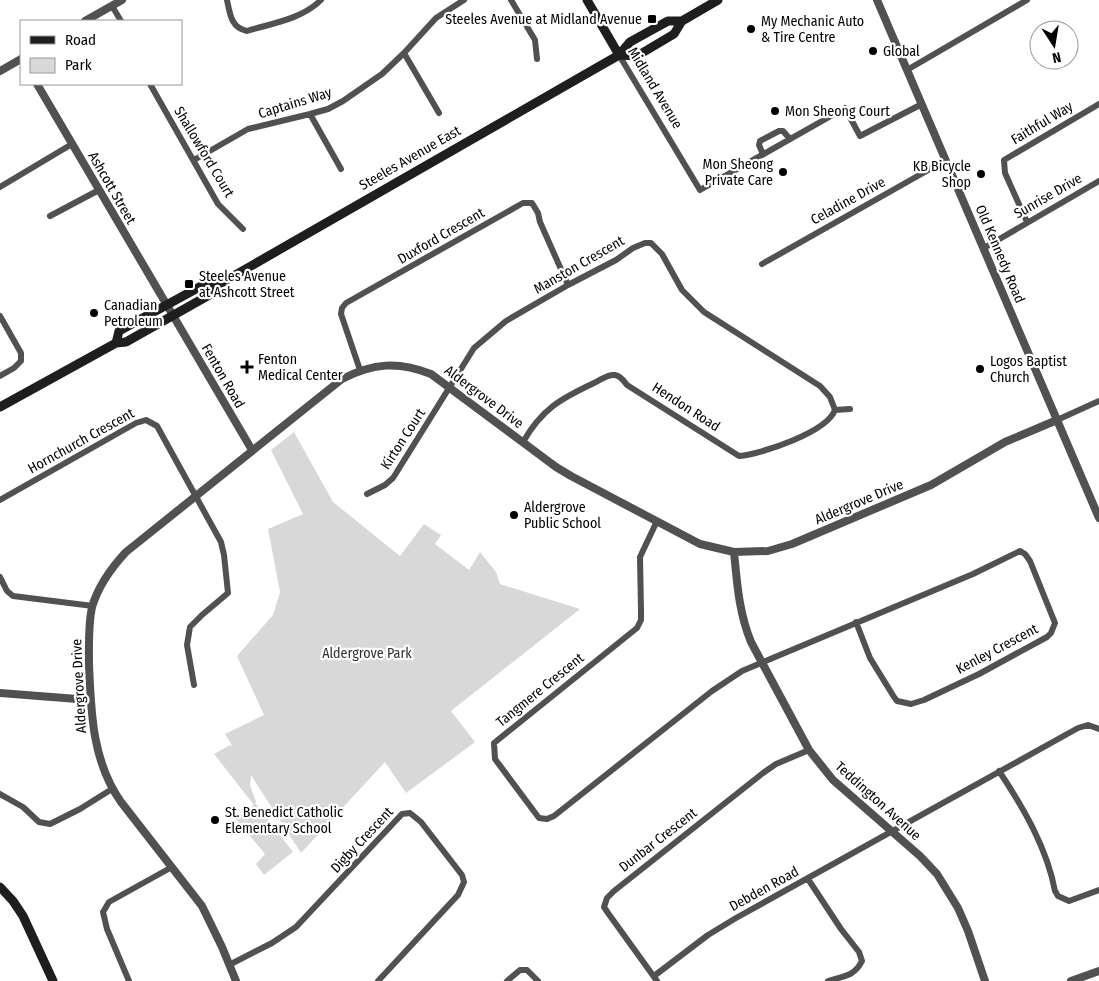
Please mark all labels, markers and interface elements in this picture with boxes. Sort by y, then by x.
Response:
place label: Steeles Avenue at Midland Avenue [445,11,642,28]
marker: Steeles Avenue at Midland Avenue [646,13,658,25]
place label: My Mechanic Auto & Tire Centre [761,13,864,46]
legend [20,20,182,85]
north arrow [1029,20,1079,70]
marker: My Mechanic Auto & Tire Centre [745,23,757,35]
text: Road [65,31,96,49]
place label: Global [883,43,920,60]
street label: Midland Avenue [624,44,686,132]
marker: Global [867,45,879,57]
text: N [1051,48,1062,66]
text: Park [65,56,92,74]
street label: Captains Way [256,84,334,122]
street label: Faithful Way [1008,98,1077,148]
place label: Mon Sheong Court [785,103,890,120]
street label: Shallowford Court [170,104,238,201]
marker: Mon Sheong Court [769,105,781,117]
street label: Steeles Avenue East [356,122,464,194]
street label: Ashcott Street [84,149,140,228]
place label: Mon Sheong Private Care [702,156,773,189]
place label: KB Bicycle Shop [913,158,971,191]
marker: Mon Sheong Private Care [777,166,789,178]
marker: KB Bicycle Shop [975,168,987,180]
street label: Sunrise Drive [1011,170,1085,222]
street label: Celadine Drive [808,174,888,228]
street label: Old Kennedy Road [972,202,1028,306]
street label: Duxford Crescent [395,204,488,268]
street label: Manston Crescent [531,232,628,298]
place label: Steeles Avenue at Ashcott Street [199,268,295,301]
marker: Steeles Avenue at Ashcott Street [183,278,195,290]
place label: Canadian Petroleum [104,297,163,330]
marker: Canadian Petroleum [88,307,100,319]
street label: Fenton Road [198,341,248,411]
place label: Fenton Medical Center [258,351,343,384]
place label: Logos Baptist Church [990,353,1067,386]
marker: Fenton Medical Center [240,360,254,374]
street label: Aldergrove Drive [441,362,527,432]
marker: Logos Baptist Church [974,363,986,375]
street label: Hendon Road [649,379,723,435]
street label: Hornchurch Crescent [25,405,137,477]
street label: Kirton Court [377,405,429,473]
street label: Aldergrove Drive [812,476,906,528]
place label: Aldergrove Public School [524,499,601,532]
marker: Aldergrove Public School [508,509,520,521]
street label: Kenley Crescent [953,620,1041,678]
street label: Aldergrove Drive [68,638,90,734]
park label: Aldergrove Park [322,645,412,662]
street label: Tangmere Crescent [493,649,588,731]
street label: Teddington Avenue [832,758,924,844]
street label: Digby Crescent [327,803,397,877]
place label: St. Benedict Catholic Elementary School [225,804,343,837]
street label: Dunbar Crescent [616,804,701,876]
marker: St. Benedict Catholic Elementary School [209,814,221,826]
street label: Debden Road [726,863,802,915]

